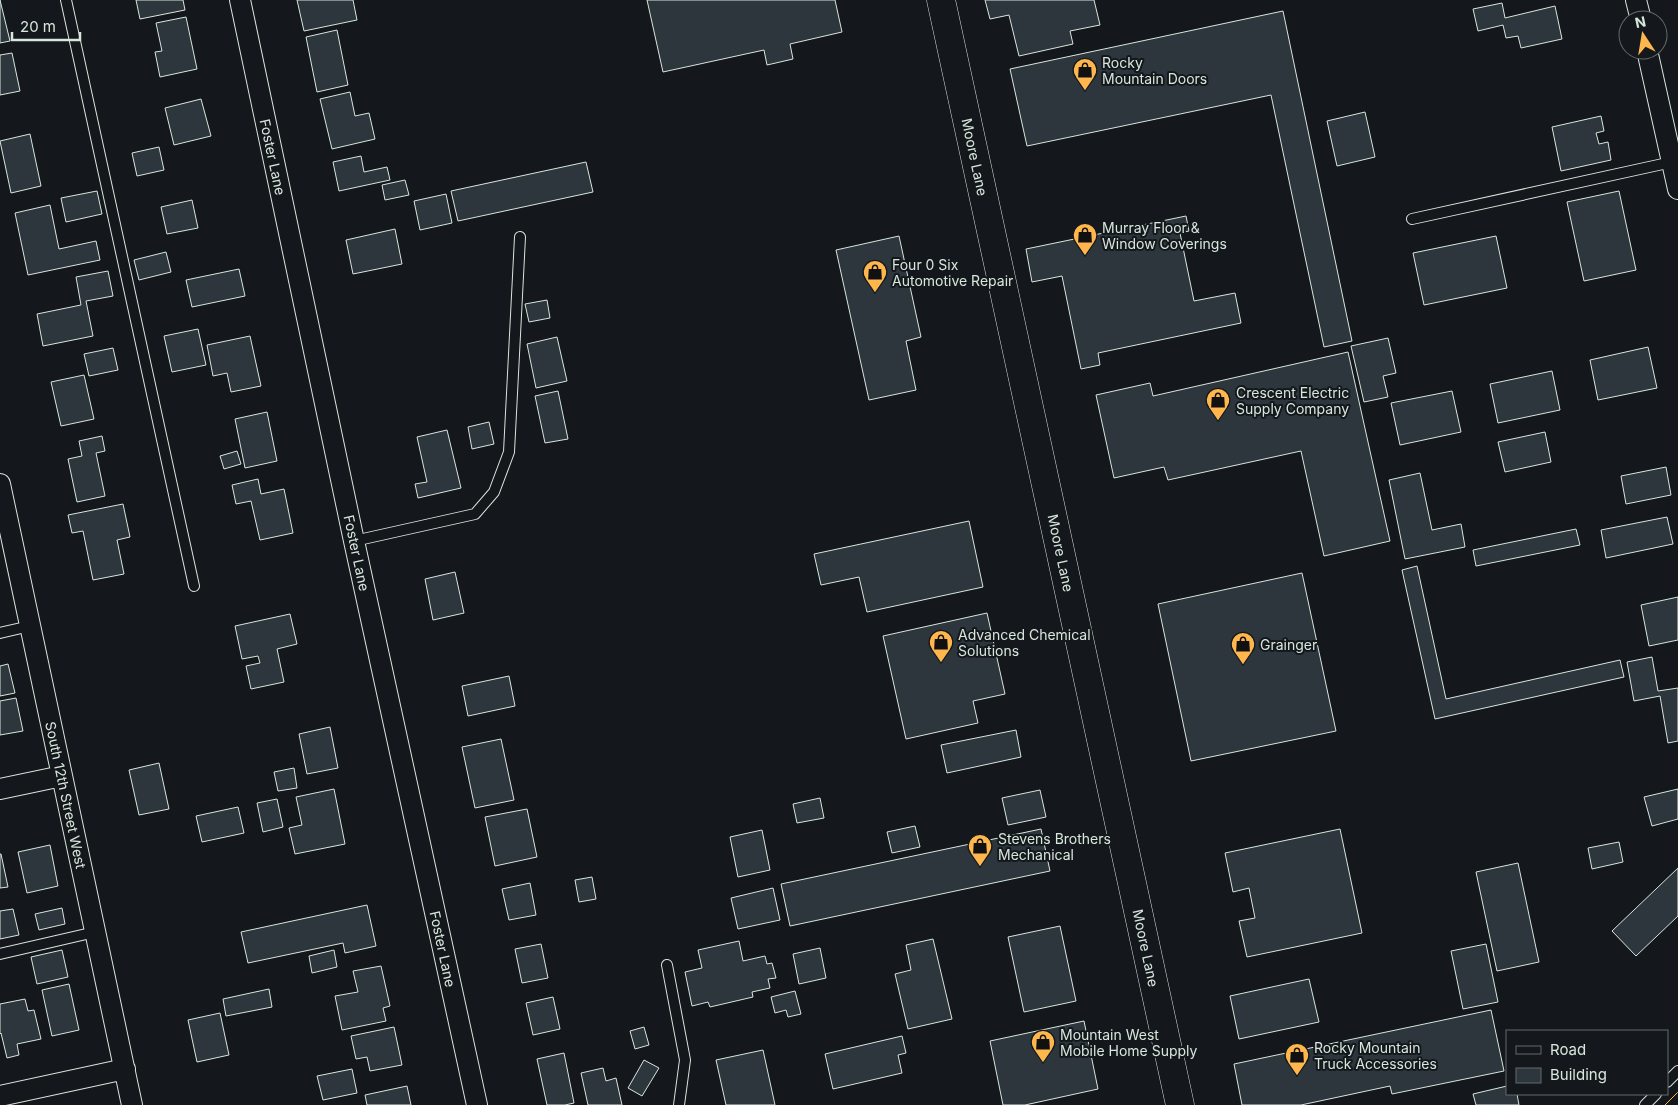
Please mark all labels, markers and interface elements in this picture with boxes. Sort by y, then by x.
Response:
scale bar [12,10,80,42]
north arrow [1618,10,1668,60]
text: N [1633,12,1647,31]
text: 20 m [20,17,56,36]
place label: Rocky Mountain Doors [1102,54,1207,87]
shop icon: Rocky Mountain Doors [1072,57,1098,91]
street label: Foster Lane [257,117,289,197]
street label: Moore Lane [958,117,992,197]
place label: Murray Floor & Window Coverings [1102,219,1227,252]
shop icon: Murray Floor & Window Coverings [1072,222,1098,256]
place label: Four 0 Six Automotive Repair [892,256,1013,289]
shop icon: Four 0 Six Automotive Repair [862,259,888,293]
place label: Crescent Electric Supply Company [1236,384,1349,417]
shop icon: Crescent Electric Supply Company [1205,387,1231,421]
street label: Foster Lane [341,513,373,593]
street label: Moore Lane [1044,513,1078,593]
place label: Advanced Chemical Solutions [958,626,1091,659]
shop icon: Advanced Chemical Solutions [928,629,954,663]
shop icon: Grainger [1230,631,1256,665]
place label: Grainger [1260,636,1317,653]
street label: South 12th Street West [42,720,90,871]
place label: Stevens Brothers Mechanical [998,830,1111,863]
shop icon: Stevens Brothers Mechanical [967,833,993,867]
street label: Moore Lane [1129,908,1163,988]
street label: Foster Lane [427,909,459,989]
place label: Mountain West Mobile Home Supply [1060,1026,1198,1059]
shop icon: Mountain West Mobile Home Supply [1030,1029,1056,1063]
legend [1506,1030,1668,1095]
place label: Rocky Mountain Truck Accessories [1314,1039,1437,1072]
text: Road [1550,1040,1586,1059]
shop icon: Rocky Mountain Truck Accessories [1284,1042,1310,1076]
text: Building [1550,1065,1607,1084]

